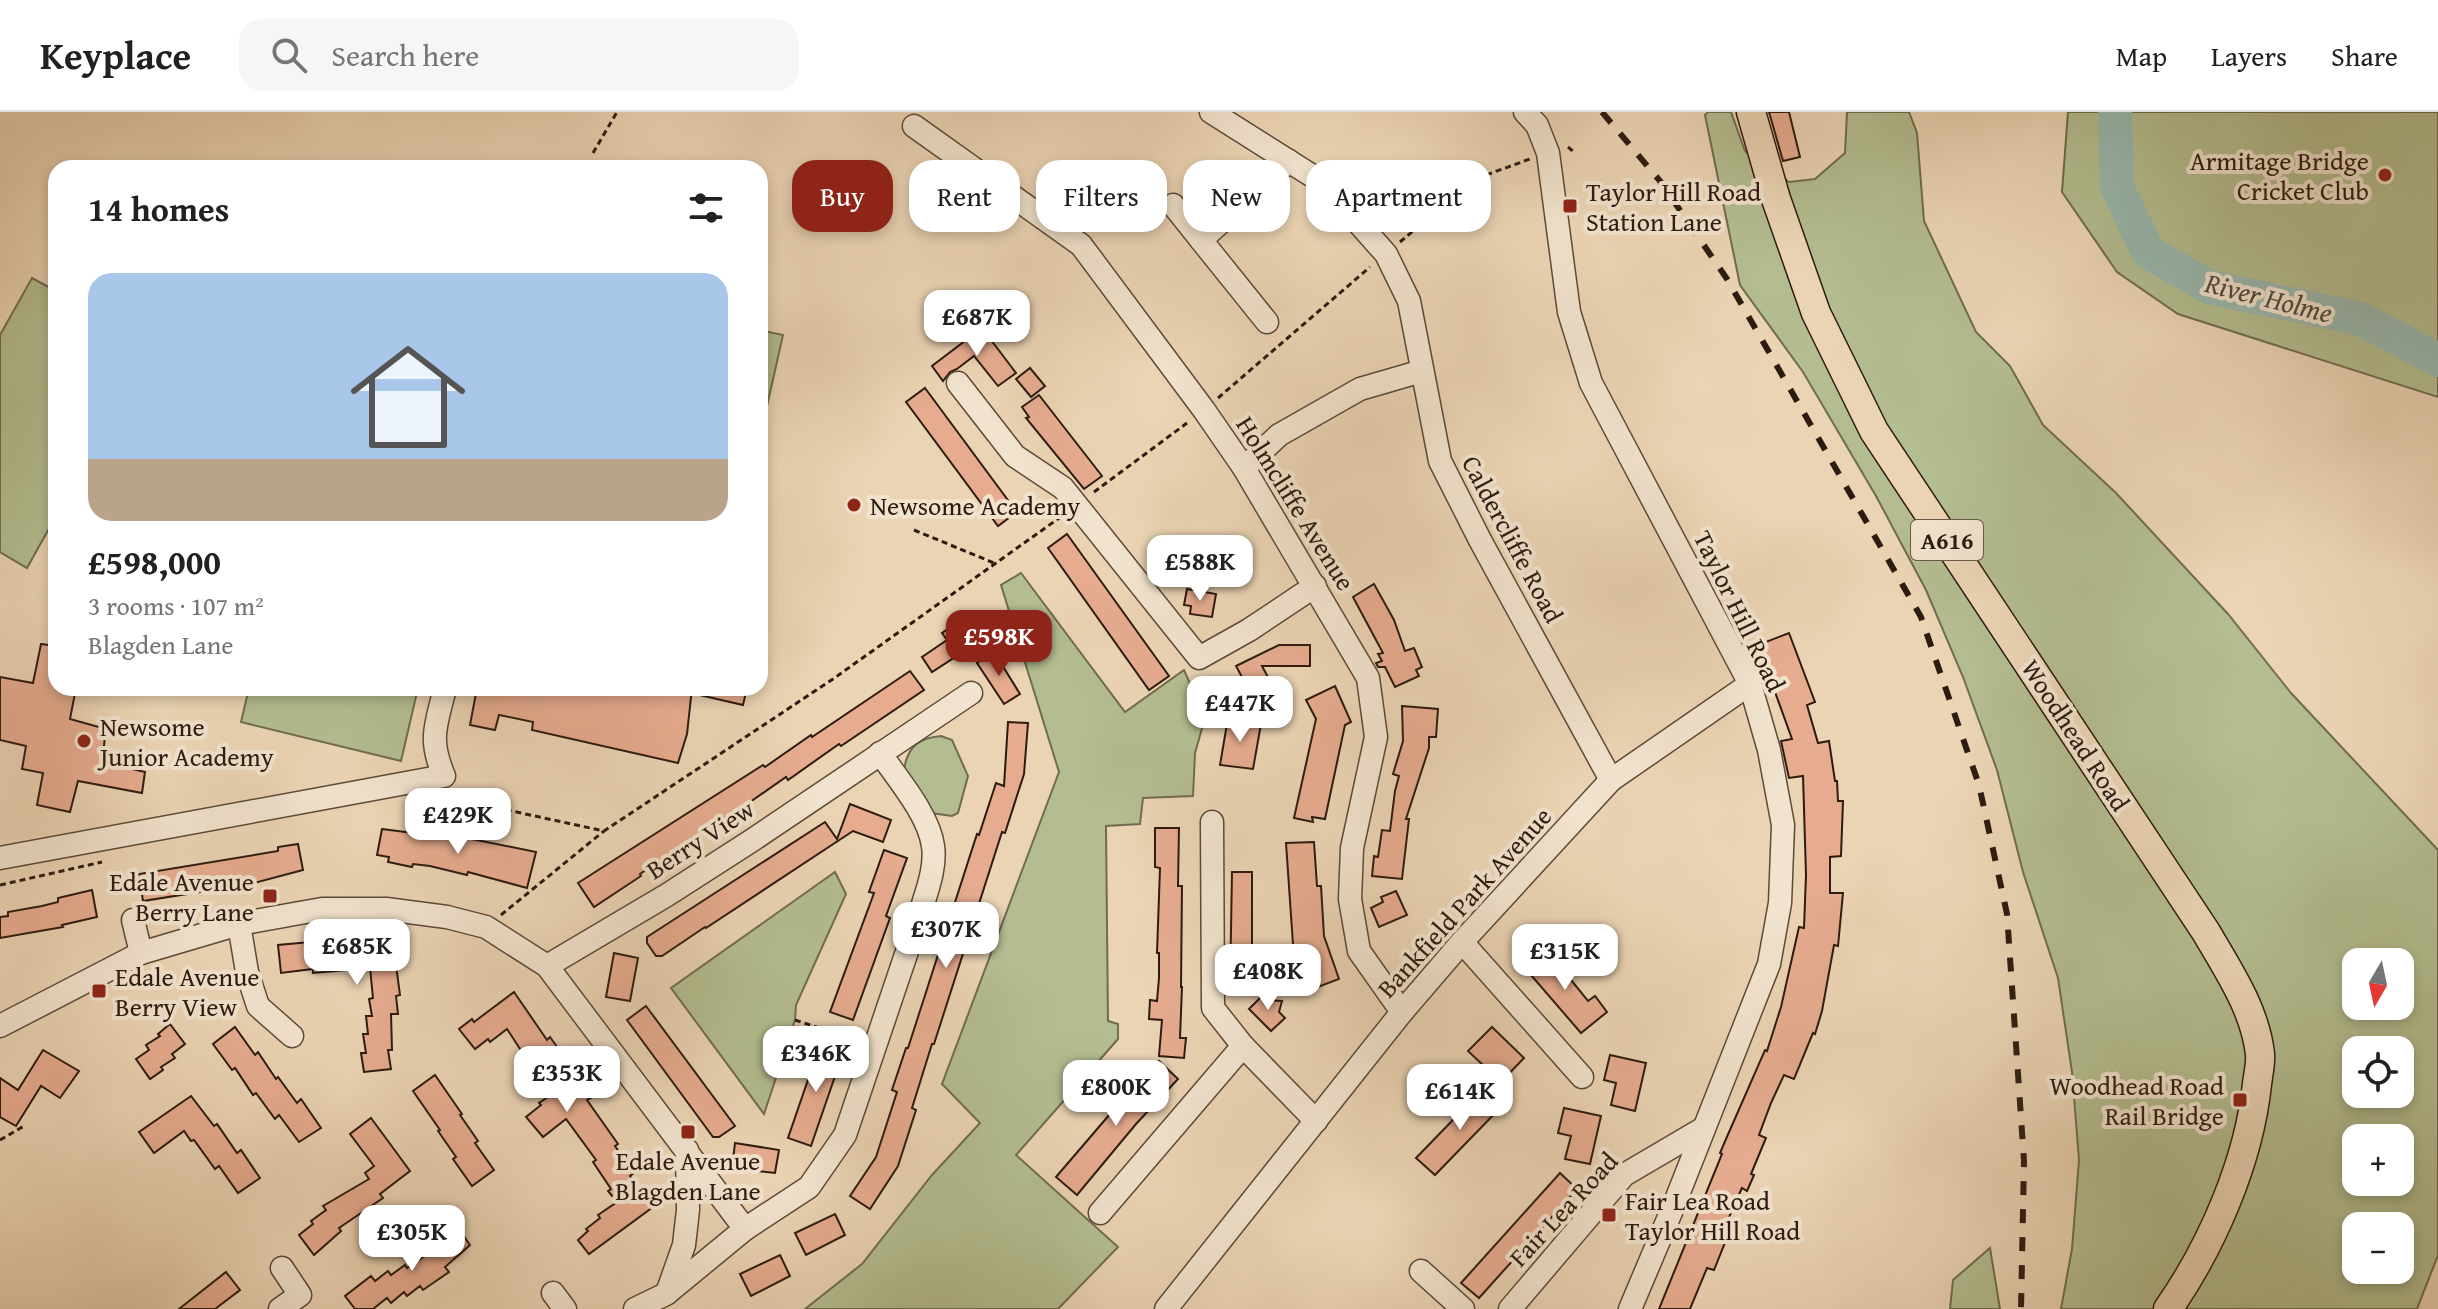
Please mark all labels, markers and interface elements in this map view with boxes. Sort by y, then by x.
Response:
search box [239,19,799,91]
text: Keyplace [40,27,191,83]
icon: search [267,33,311,77]
text: Search here [331,33,479,77]
text: Map [2116,35,2167,76]
text: Layers [2211,35,2287,76]
text: Share [2331,35,2398,76]
place label: Armitage Bridge Cricket Club [2190,141,2369,210]
chip: Buy [792,160,893,232]
chip: Rent [909,160,1020,232]
chip: Filters [1036,160,1167,232]
chip: New [1183,160,1290,232]
chip: Apartment [1306,160,1491,232]
marker: Armitage Bridge Cricket Club [2376,166,2394,184]
place label: Taylor Hill Road Station Lane [1586,172,1761,241]
text: 14 homes [88,184,229,233]
icon: filters [684,186,728,230]
marker: Taylor Hill Road Station Lane [1561,197,1579,215]
water label: River Holme [2200,261,2337,333]
pin: £687K [921,290,1033,358]
text: £687K [942,296,1012,335]
icon: home [336,325,480,469]
street label: Holmcliffe Avenue [1227,408,1365,598]
street label: Caldercliffe Road [1452,448,1574,630]
place label: Newsome Academy [870,486,1080,525]
marker: Newsome Academy [845,496,863,514]
road number: A616 [1911,520,1983,560]
street label: Taylor Hill Road [1684,524,1796,698]
pin: £588K [1144,535,1256,603]
text: £598,000 [88,537,221,586]
text: £588K [1165,541,1235,580]
text: 3 rooms · 107 m² [88,586,264,625]
pin: £598K [943,610,1055,678]
text: £598K [964,616,1034,655]
text: Blagden Lane [88,625,233,664]
street label: Woodhead Road [2012,651,2140,819]
pin: £447K [1184,676,1296,744]
text: £447K [1205,682,1275,721]
place label: Newsome Junior Academy [97,707,274,776]
marker: Newsome Junior Academy [75,732,93,750]
pin: £429K [402,788,514,856]
street label: Berry View [638,789,762,889]
text: £429K [423,794,493,833]
street label: Bankfield Park Avenue [1367,798,1561,1006]
place label: Edale Avenue Berry Lane [110,862,254,931]
marker: Edale Avenue Berry Lane [261,887,279,905]
pin: £307K [890,902,1002,970]
text: £307K [911,908,981,947]
pin: £685K [301,919,413,987]
pin: £315K [1509,924,1621,992]
text: £685K [322,925,392,964]
text: £315K [1530,930,1600,969]
pin: £408K [1212,944,1324,1012]
north arrow [2342,948,2414,1020]
map controls [2342,948,2414,1284]
text: £408K [1233,950,1303,989]
place label: Edale Avenue Berry View [115,957,259,1026]
marker: Edale Avenue Berry View [90,982,108,1000]
pin: £346K [760,1026,872,1094]
text: £346K [781,1032,851,1071]
button: locate [2342,1036,2414,1108]
pin: £353K [511,1046,623,1114]
text: £353K [532,1052,602,1091]
pin: £800K [1060,1060,1172,1128]
pin: £614K [1404,1064,1516,1132]
text: £800K [1081,1066,1151,1105]
place label: Woodhead Road Rail Bridge [2049,1066,2224,1135]
text: £614K [1425,1070,1495,1109]
marker: Woodhead Road Rail Bridge [2231,1091,2249,1109]
marker: Edale Avenue Blagden Lane [679,1123,697,1141]
button: + [2342,1124,2414,1196]
place label: Edale Avenue Blagden Lane [615,1141,761,1210]
street label: Fair Lea Road [1499,1143,1627,1275]
place label: Fair Lea Road Taylor Hill Road [1625,1181,1800,1250]
pin: £305K [356,1205,468,1273]
marker: Fair Lea Road Taylor Hill Road [1600,1206,1618,1224]
text: £305K [377,1211,447,1250]
button: − [2342,1212,2414,1284]

